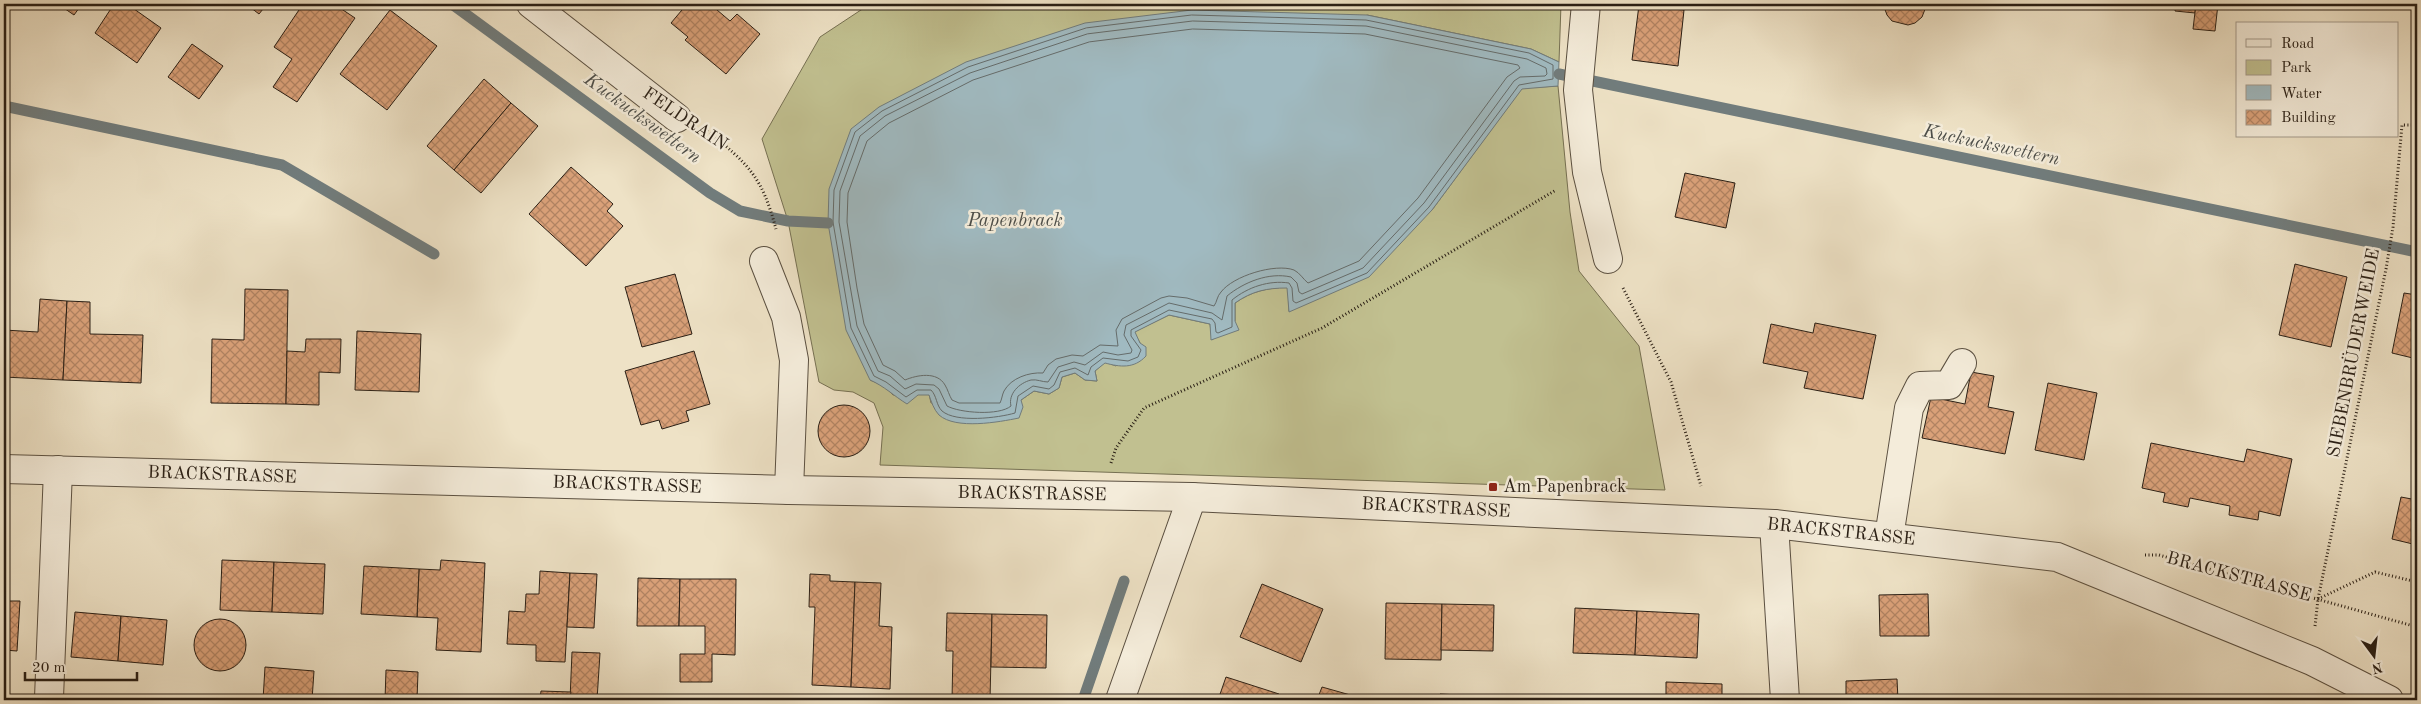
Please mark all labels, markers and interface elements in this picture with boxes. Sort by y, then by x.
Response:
legend [2236,22,2398,138]
text: Road [2281,37,2315,52]
text: Park [2281,61,2312,76]
water label: Kuckuckswettern [579,70,704,168]
street label: FELDRAIN [639,84,731,154]
text: Water [2281,87,2322,102]
text: Building [2281,111,2336,126]
water label: Kuckuckswettern [1920,122,2061,170]
water label: Papenbrack [966,212,1063,231]
street label: SIEBENBRÜDERWEIDE [2321,246,2383,459]
street label: BRACKSTRASSE [147,463,297,487]
street label: BRACKSTRASSE [552,473,702,497]
place label: Am Papenbrack [1503,478,1626,496]
marker: Am Papenbrack [1487,481,1499,493]
street label: BRACKSTRASSE [957,484,1107,504]
street label: BRACKSTRASSE [1361,495,1511,521]
street label: BRACKSTRASSE [1766,515,1916,549]
street label: BRACKSTRASSE [2165,549,2313,605]
north arrow [2348,632,2398,682]
scale bar [25,649,138,681]
text: N [2370,659,2384,676]
text: 20 m [32,661,66,676]

